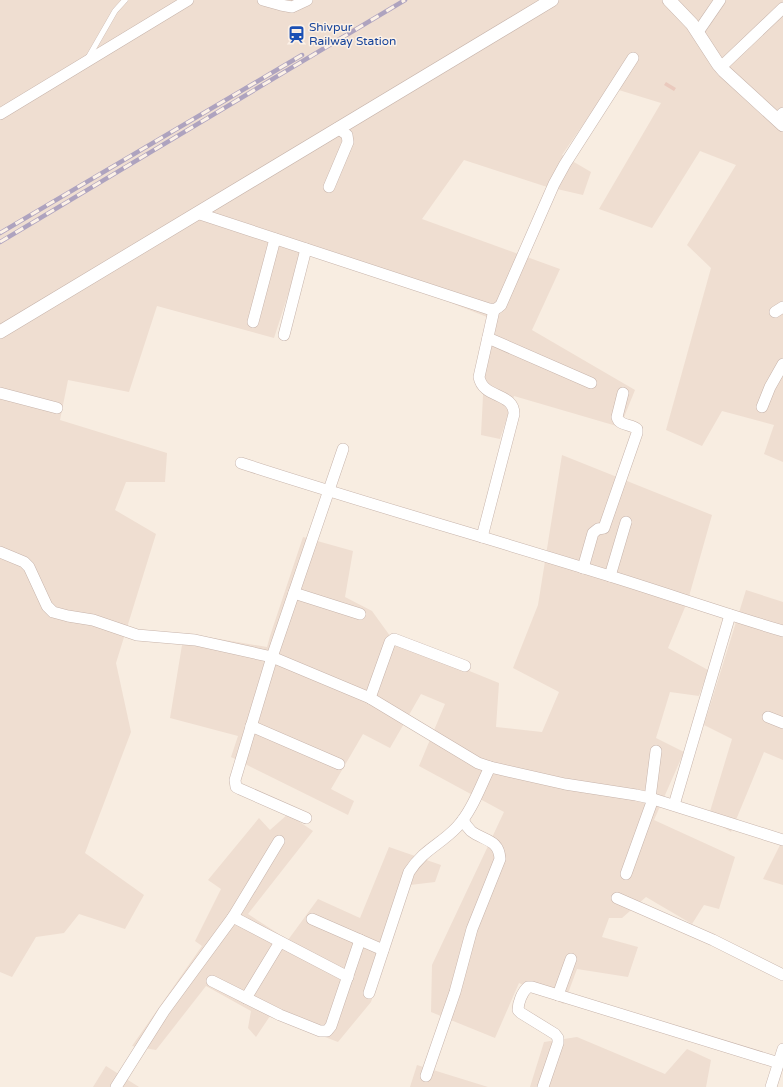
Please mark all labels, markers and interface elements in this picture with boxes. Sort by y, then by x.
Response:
place label: Shivpur Railway Station [309,20,396,48]
station icon: Shivpur Railway Station [286,24,306,44]

